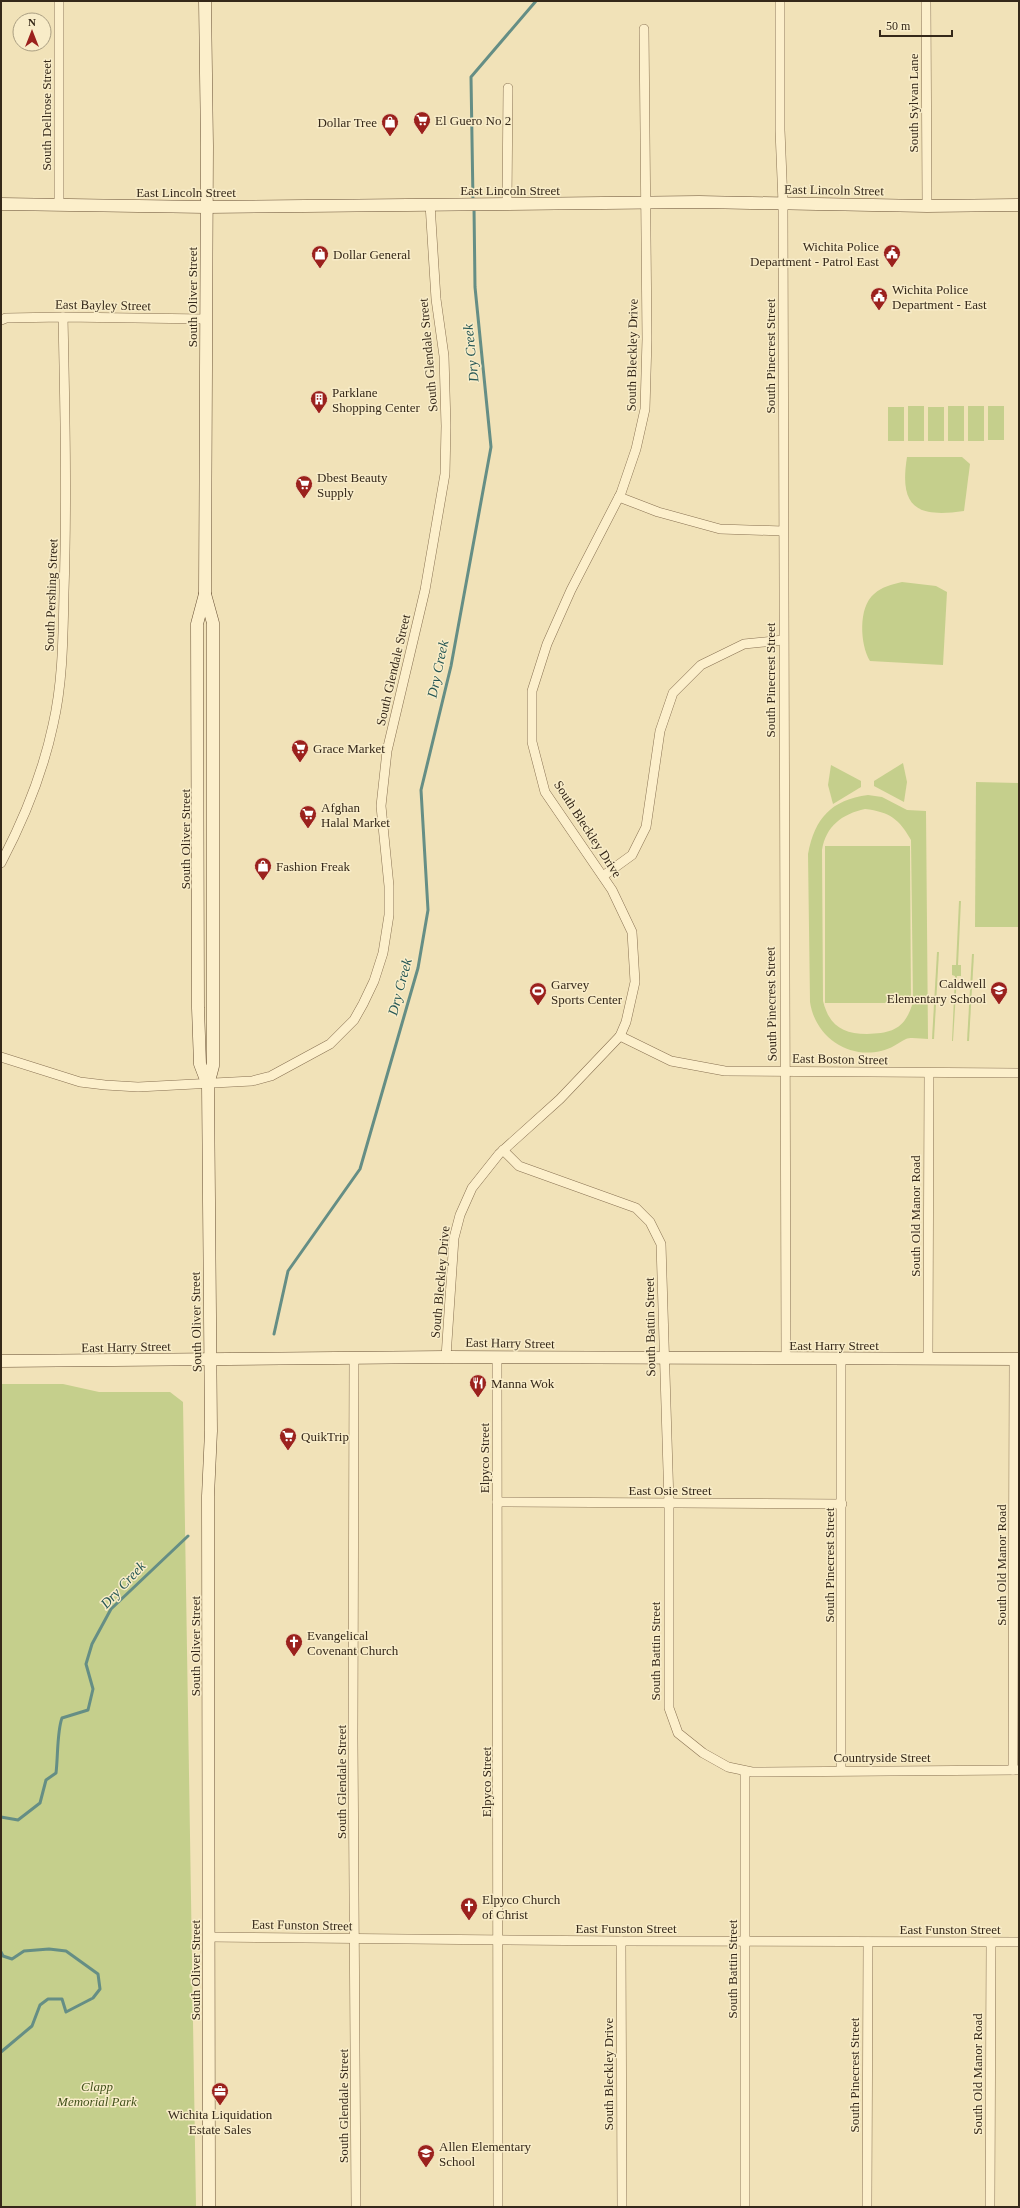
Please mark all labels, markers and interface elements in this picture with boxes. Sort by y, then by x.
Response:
north arrow [12,12,52,52]
scale bar [880,12,952,38]
text: N [28,16,36,28]
text: 50 m [886,19,911,33]
street label: South Sylvan Lane [906,53,921,152]
street label: South Dellrose Street [39,59,54,171]
supermarket icon: El Guero No 2 [412,110,432,135]
shop icon: Dollar Tree [380,112,400,137]
place label: El Guero No 2 [435,113,511,128]
place label: Dollar Tree [317,115,377,130]
street label: East Lincoln Street [784,182,884,198]
street label: East Lincoln Street [460,183,560,198]
street label: East Lincoln Street [136,185,236,200]
place label: Wichita Police Department - Patrol East [750,239,879,269]
public building icon: Wichita Police Department - Patrol East [882,243,902,268]
shop icon: Dollar General [310,244,330,269]
street label: South Oliver Street [185,246,200,347]
place label: Dollar General [333,247,411,262]
place label: Wichita Police Department - East [892,282,987,312]
public building icon: Wichita Police Department - East [869,286,889,311]
street label: East Bayley Street [55,297,152,313]
street label: South Glendale Street [416,297,440,412]
street label: South Bleckley Drive [624,298,640,411]
street label: South Pinecrest Street [763,298,778,413]
water label: Dry Creek [460,323,482,384]
place label: Parklane Shopping Center [332,385,420,415]
building icon: Parklane Shopping Center [309,389,329,414]
place label: Dbest Beauty Supply [317,470,388,500]
supermarket icon: Dbest Beauty Supply [294,474,314,499]
street label: South Pershing Street [42,538,60,652]
street label: South Glendale Street [373,612,413,727]
street label: South Pinecrest Street [763,622,778,737]
water label: Dry Creek [424,638,452,700]
supermarket icon: Grace Market [290,738,310,763]
place label: Grace Market [313,741,385,756]
street label: South Bleckley Drive [551,778,625,881]
street label: South Oliver Street [178,788,193,889]
place label: Afghan Halal Market [321,800,390,830]
supermarket icon: Afghan Halal Market [298,804,318,829]
shop icon: Fashion Freak [253,856,273,881]
place label: Fashion Freak [276,859,351,874]
street label: South Pinecrest Street [762,946,780,1062]
water label: Dry Creek [385,956,415,1018]
place label: Caldwell Elementary School [887,976,986,1006]
place label: Garvey Sports Center [551,977,623,1007]
school or university icon: Caldwell Elementary School [989,980,1009,1005]
sports icon: Garvey Sports Center [528,981,548,1006]
street label: East Boston Street [792,1051,889,1067]
street label: South Old Manor Road [908,1155,923,1277]
street label: South Bleckley Drive [428,1225,452,1339]
street label: South Oliver Street [188,1271,204,1372]
street label: South Battin Street [642,1277,658,1377]
street label: East Harry Street [465,1335,555,1351]
street label: East Harry Street [789,1338,879,1353]
street label: East Harry Street [81,1339,171,1355]
restaurant icon: Manna Wok [468,1373,488,1398]
place label: Manna Wok [491,1376,555,1391]
street label: Elpyco Street [477,1422,492,1493]
supermarket icon: QuikTrip [278,1426,298,1451]
place label: QuikTrip [301,1429,349,1444]
street label: East Osie Street [628,1483,712,1498]
street label: South Old Manor Road [994,1504,1009,1626]
street label: South Pinecrest Street [822,1507,837,1622]
water label: Dry Creek [97,1558,149,1612]
street label: South Oliver Street [188,1595,203,1696]
street label: South Battin Street [648,1601,663,1700]
place label: Evangelical Covenant Church [307,1628,399,1658]
church icon: Evangelical Covenant Church [284,1632,304,1657]
street label: South Glendale Street [334,1725,349,1839]
street label: Elpyco Street [479,1746,494,1817]
street label: Countryside Street [833,1750,931,1765]
place label: Elpyco Church of Christ [482,1892,561,1922]
church icon: Elpyco Church of Christ [459,1896,479,1921]
street label: East Funston Street [251,1917,353,1933]
street label: South Oliver Street [188,1919,203,2020]
street label: South Battin Street [725,1919,740,2018]
street label: East Funston Street [575,1921,677,1936]
street label: East Funston Street [899,1922,1001,1937]
street label: South Old Manor Road [970,2013,985,2135]
street label: South Bleckley Drive [601,2017,616,2130]
street label: South Pinecrest Street [847,2017,862,2132]
street label: South Glendale Street [336,2049,351,2163]
park label: Clapp Memorial Park [56,2079,137,2109]
office icon: Wichita Liquidation Estate Sales [210,2081,230,2106]
place label: Wichita Liquidation Estate Sales [168,2107,273,2137]
place label: Allen Elementary School [439,2139,532,2169]
school or university icon: Allen Elementary School [416,2143,436,2168]

